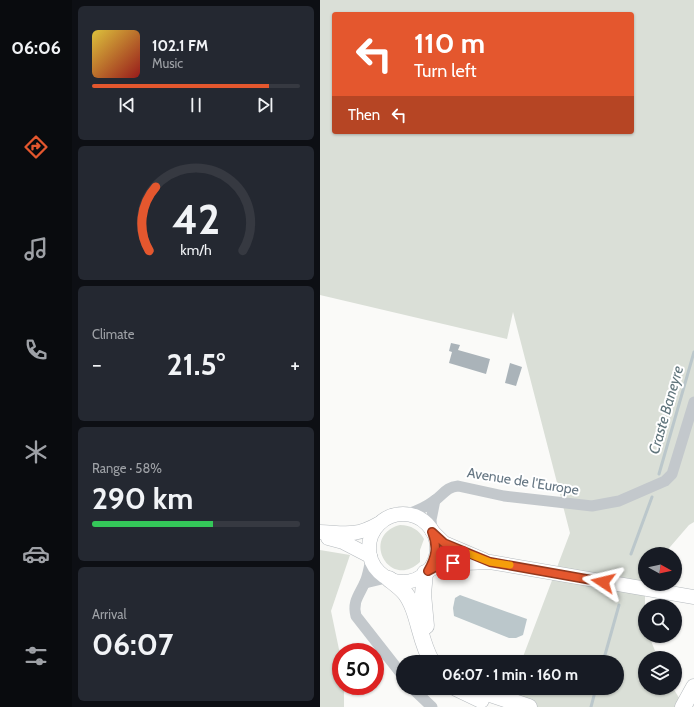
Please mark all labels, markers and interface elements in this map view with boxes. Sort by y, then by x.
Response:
text: 110 m [414,26,485,60]
icon: left [348,28,400,80]
text: 06:06 [11,37,61,59]
text: 102.1 FM [152,37,208,55]
text: Music [152,55,183,71]
text: Turn left [414,60,477,82]
icon: previous [116,94,138,116]
icon: pause [185,94,207,116]
icon: next [254,94,276,116]
icon: left [388,104,410,126]
text: Then [348,106,380,124]
icon: directions [22,133,50,161]
text: 42 [172,194,220,244]
icon: music [22,235,50,263]
text: km/h [180,241,212,259]
text: Climate [92,326,134,342]
icon: phone [22,336,50,364]
text: 21.5° [167,346,225,383]
text: − [92,351,102,378]
text: + [290,351,300,378]
water label: Craste Baneyre [645,364,687,456]
icon: climate [22,438,50,466]
text: Range · 58% [92,460,162,476]
street label: Avenue de l'Europe [466,463,580,499]
text: 290 km [92,480,193,517]
icon: car [22,540,50,568]
pin [436,546,470,580]
north arrow [638,547,682,591]
map controls [638,547,682,695]
icon: arrive [442,552,464,574]
position arrow [582,561,624,603]
button: search [638,599,682,643]
text: Arrival [92,606,127,622]
text: 06:07 [92,626,173,663]
icon: filters [22,642,50,670]
speed limit sign: 50 [332,643,384,695]
button: layers [638,651,682,695]
text: 06:07 · 1 min · 160 m [442,666,578,684]

